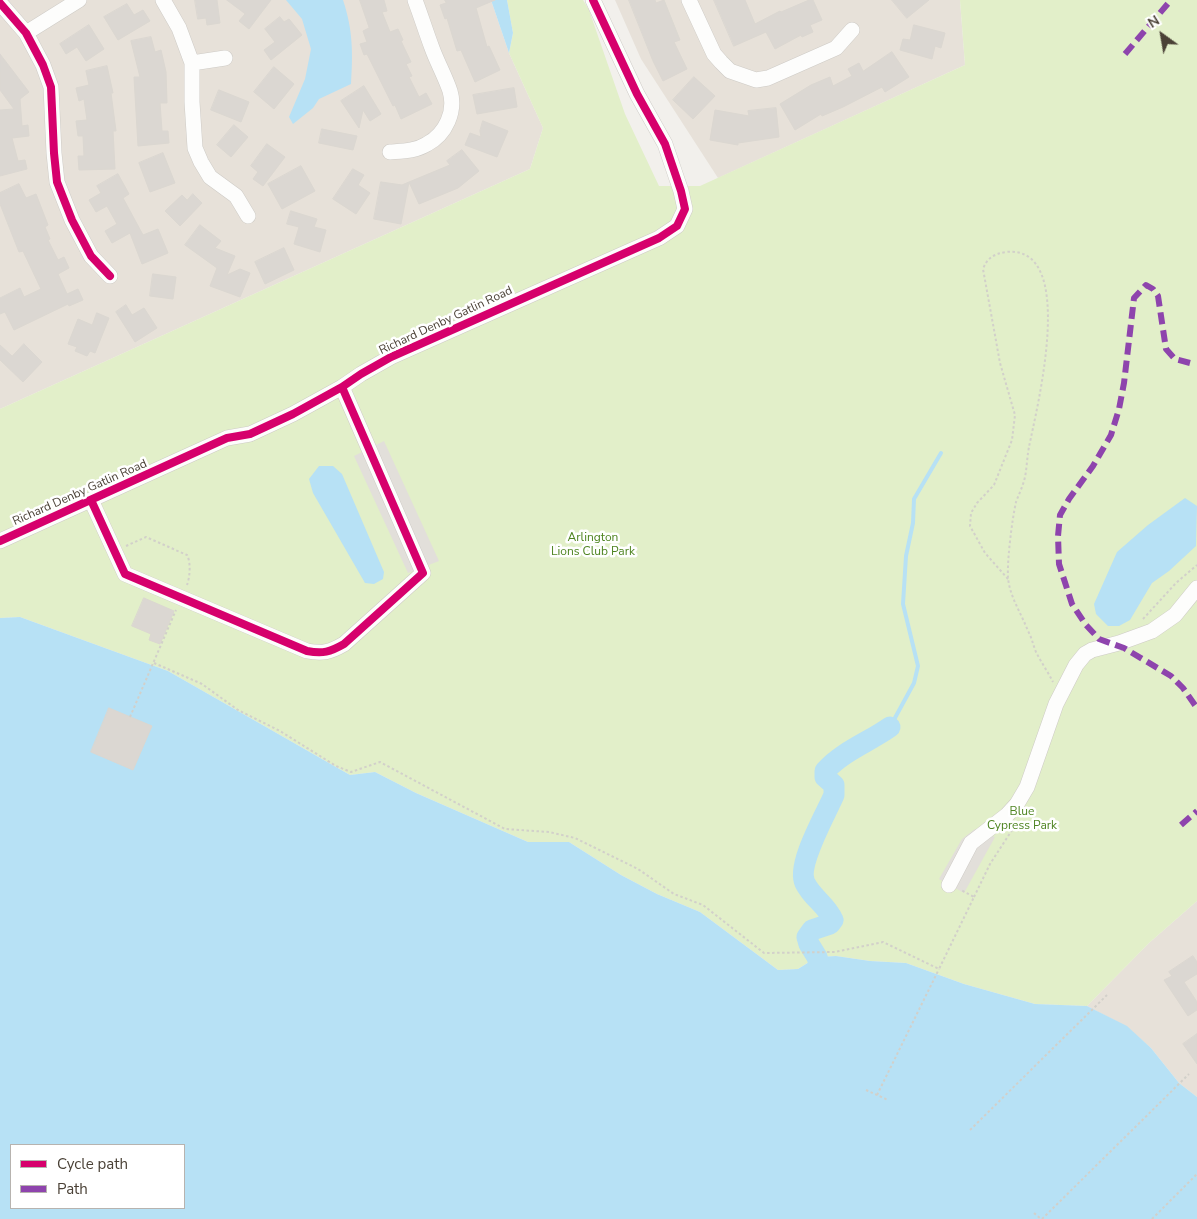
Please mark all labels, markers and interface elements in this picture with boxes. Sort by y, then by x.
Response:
north arrow [1137,10,1187,60]
text: N [1144,11,1163,33]
street label: Richard Denby Gatlin Road [377,284,515,358]
street label: Richard Denby Gatlin Road [11,457,149,529]
park label: Arlington Lions Club Park [551,531,635,559]
park label: Blue Cypress Park [987,805,1057,833]
legend [10,1144,185,1209]
text: Cycle path [57,1154,128,1174]
text: Path [57,1179,88,1199]

